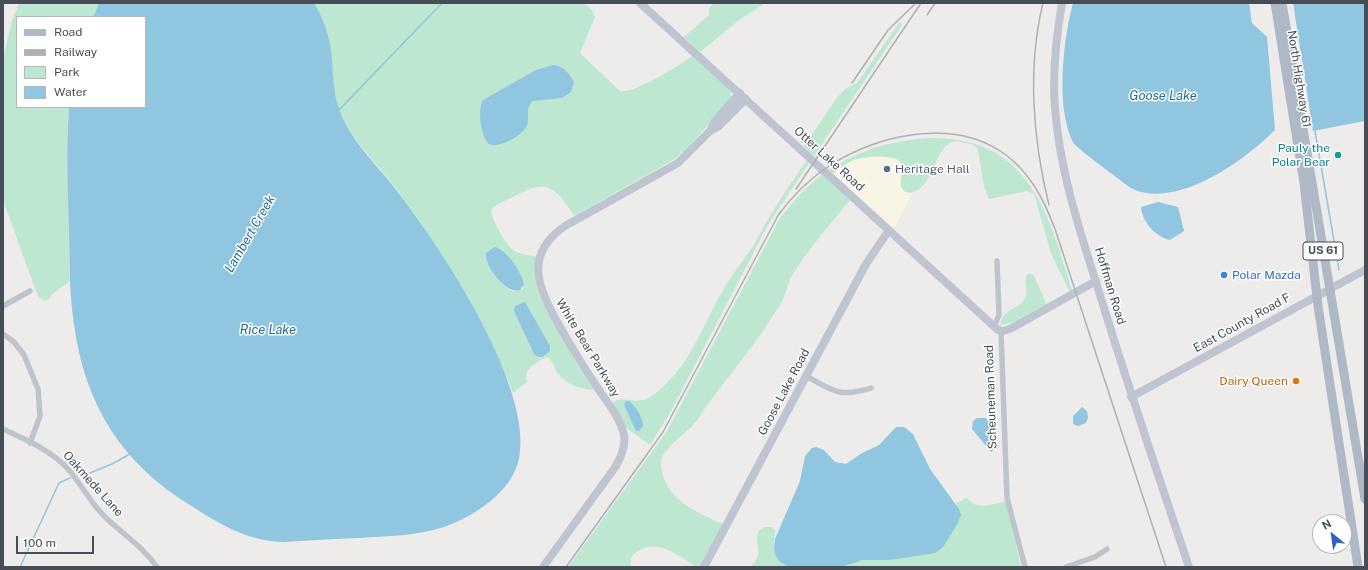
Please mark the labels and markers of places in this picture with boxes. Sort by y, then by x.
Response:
place label: Pauly the Polar Bear [1272,141,1330,169]
marker: Pauly the Polar Bear [1333,150,1343,160]
place label: Heritage Hall [895,162,970,176]
marker: Heritage Hall [882,164,892,174]
place label: Polar Mazda [1232,268,1301,282]
marker: Polar Mazda [1219,270,1229,280]
place label: Dairy Queen [1219,374,1288,388]
marker: Dairy Queen [1291,376,1301,386]

